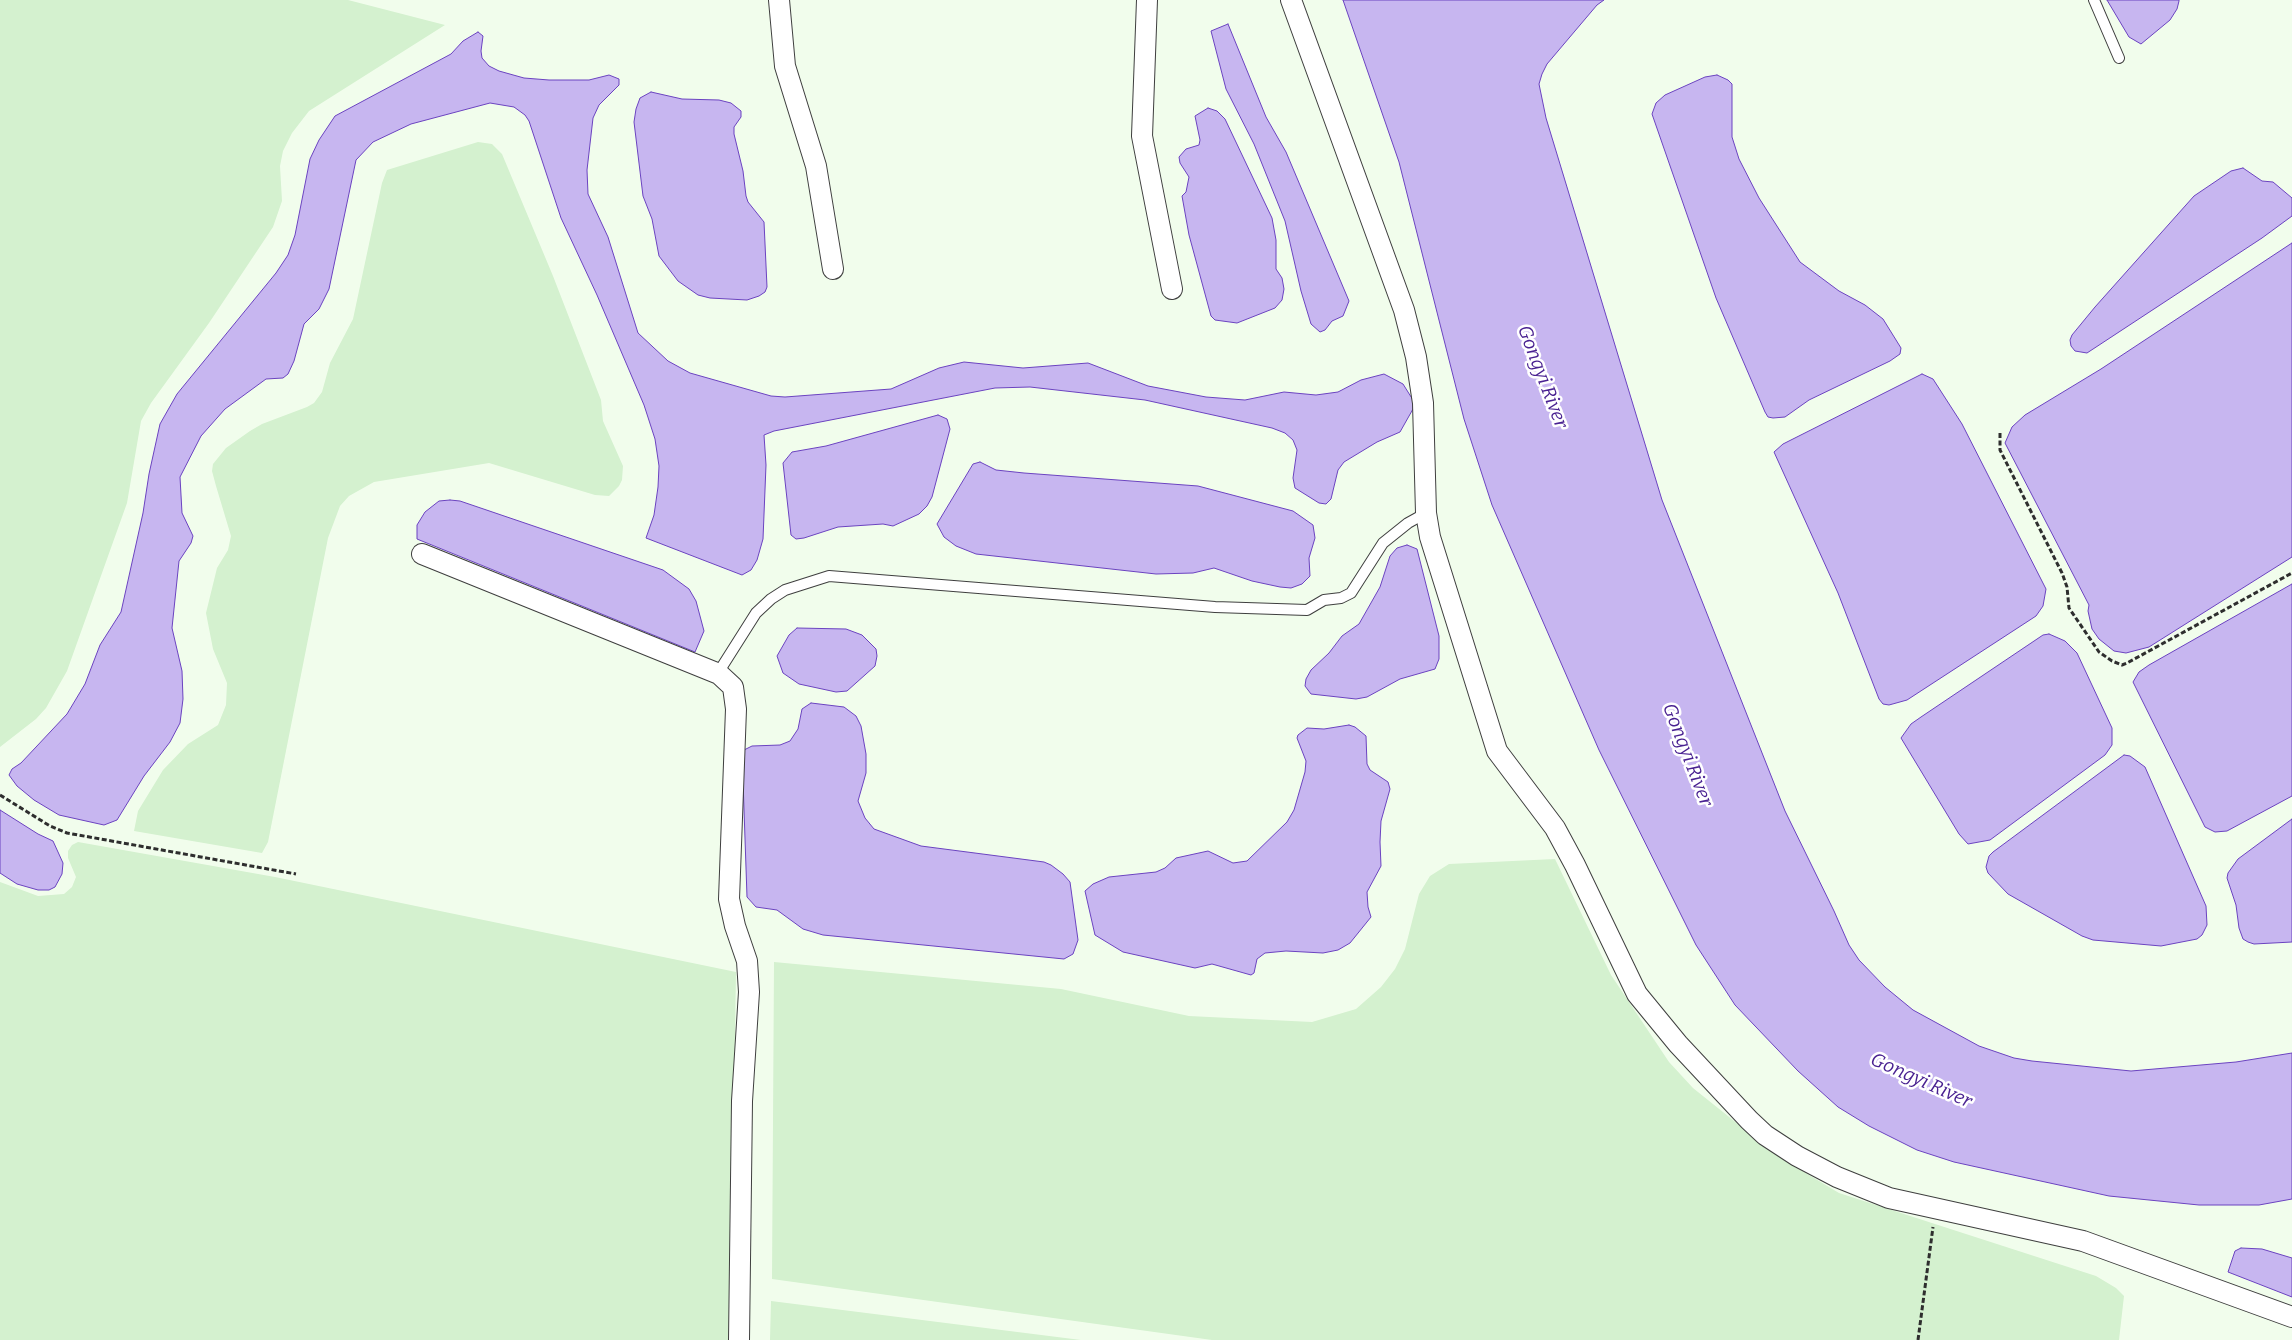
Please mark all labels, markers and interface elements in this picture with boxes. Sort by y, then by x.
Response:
water label: Gongyi River [1512,322,1572,432]
water label: Gongyi River [1657,700,1717,810]
water label: Gongyi River [1867,1049,1975,1113]

